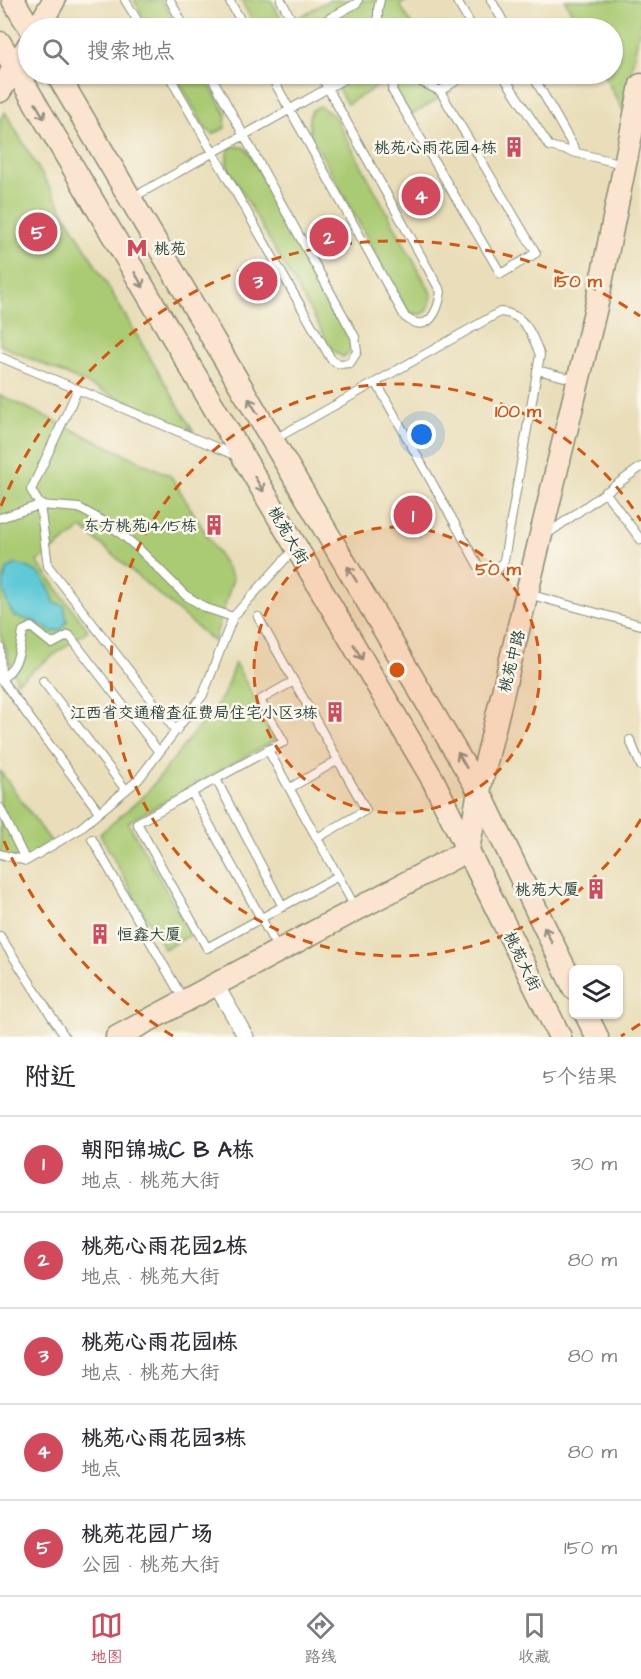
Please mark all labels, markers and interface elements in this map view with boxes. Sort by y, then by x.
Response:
search box [18,18,623,84]
icon: search [39,35,72,68]
text: 搜索地点 [87,36,175,67]
one-way arrow [35,102,47,119]
building icon: 桃苑心雨花园4栋 [502,135,526,159]
place label: 桃苑心雨花园4栋 [374,137,497,159]
pin: 4 [402,174,440,218]
pin: 5 [18,210,57,254]
pin: 2 [310,214,348,260]
metro station icon: 桃苑 [125,236,149,260]
place label: 桃苑 [154,238,186,260]
pin: 3 [238,258,278,304]
text: 150 m [554,269,603,294]
one-way arrow [133,271,145,288]
one-way arrow [247,398,259,415]
text: 100 m [495,399,542,424]
your location [407,420,436,449]
one-way arrow [253,475,265,492]
pin: 1 [394,492,432,538]
street label: 桃苑大街 [263,502,314,569]
building icon: 东方桃苑14/15栋 [202,513,226,537]
place label: 东方桃苑14/15栋 [83,515,197,537]
text: 50 m [475,557,522,582]
one-way arrow [346,566,358,583]
street label: 桃苑中路 [494,628,530,695]
one-way arrow [352,643,364,660]
centre of rings [387,660,407,680]
building icon: 江西省交通稽查征费局住宅小区3栋 [323,700,347,724]
place label: 江西省交通稽查征费局住宅小区3栋 [70,702,318,724]
one-way arrow [456,752,468,769]
building icon: 桃苑大厦 [584,877,608,901]
place label: 桃苑大厦 [515,879,579,901]
building icon: 恒鑫大厦 [88,922,112,946]
place label: 恒鑫大厦 [117,924,181,946]
one-way arrow [542,926,554,944]
street label: 桃苑大街 [498,928,546,995]
map controls [569,965,623,1019]
button: layers [569,965,623,1019]
text: 附近 [24,1059,76,1095]
text: 5个结果 [543,1063,617,1091]
text: 朝阳锦城C B A栋 [81,1135,254,1166]
text: 1 [42,1150,45,1178]
text: 30 m [571,1150,617,1178]
text: 地点 · 桃苑大街 [81,1167,220,1195]
text: 桃苑心雨花园2栋 [81,1231,248,1262]
text: 2 [38,1246,49,1274]
text: 80 m [568,1246,617,1274]
text: 地点 · 桃苑大街 [81,1263,220,1291]
text: 桃苑心雨花园1栋 [81,1327,238,1358]
text: 3 [38,1342,49,1370]
text: 80 m [568,1342,617,1370]
text: 地点 · 桃苑大街 [81,1359,220,1387]
text: 桃苑心雨花园3栋 [81,1423,246,1454]
text: 4 [37,1438,50,1466]
text: 80 m [568,1438,617,1466]
text: 地点 [81,1455,121,1483]
text: 桃苑花园广场 [81,1519,213,1550]
text: 5 [36,1534,51,1562]
text: 150 m [564,1534,617,1562]
text: 公园 · 桃苑大街 [81,1551,220,1579]
tab: 地图 [90,1609,123,1668]
tab: 路线 [304,1609,337,1668]
tab: 收藏 [518,1609,551,1668]

